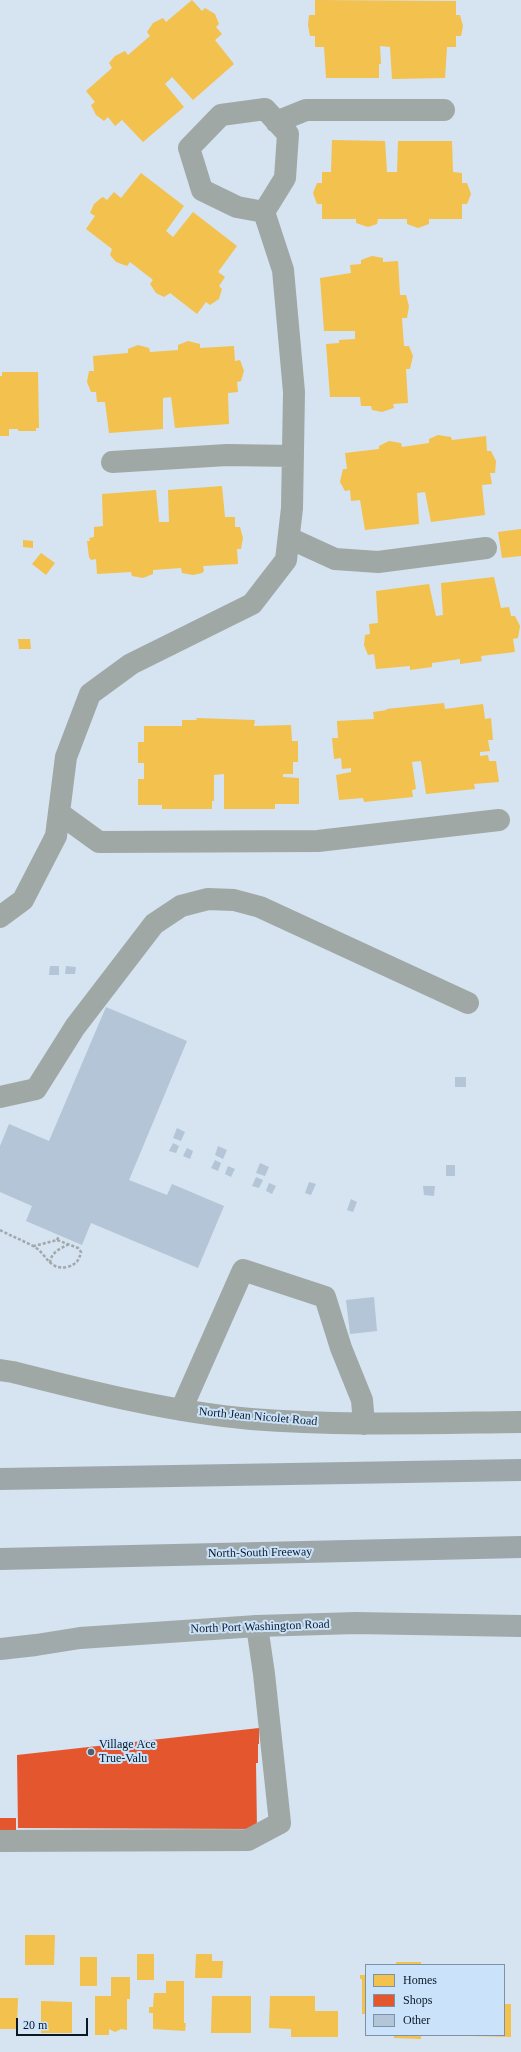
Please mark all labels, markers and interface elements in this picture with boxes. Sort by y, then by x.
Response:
street label: North Jean Nicolet Road [198,1405,318,1429]
street label: North-South Freeway [208,1545,312,1561]
street label: North Port Washington Road [190,1617,330,1637]
place label: Village Ace True-Valu [99,1738,156,1766]
marker: Village Ace True-Valu [86,1747,96,1757]
legend [365,1964,505,2036]
text: Homes [403,1973,437,1987]
text: Shops [403,1993,432,2007]
scale bar [18,2010,90,2036]
text: Other [403,2013,430,2027]
text: 20 m [23,2018,47,2032]

